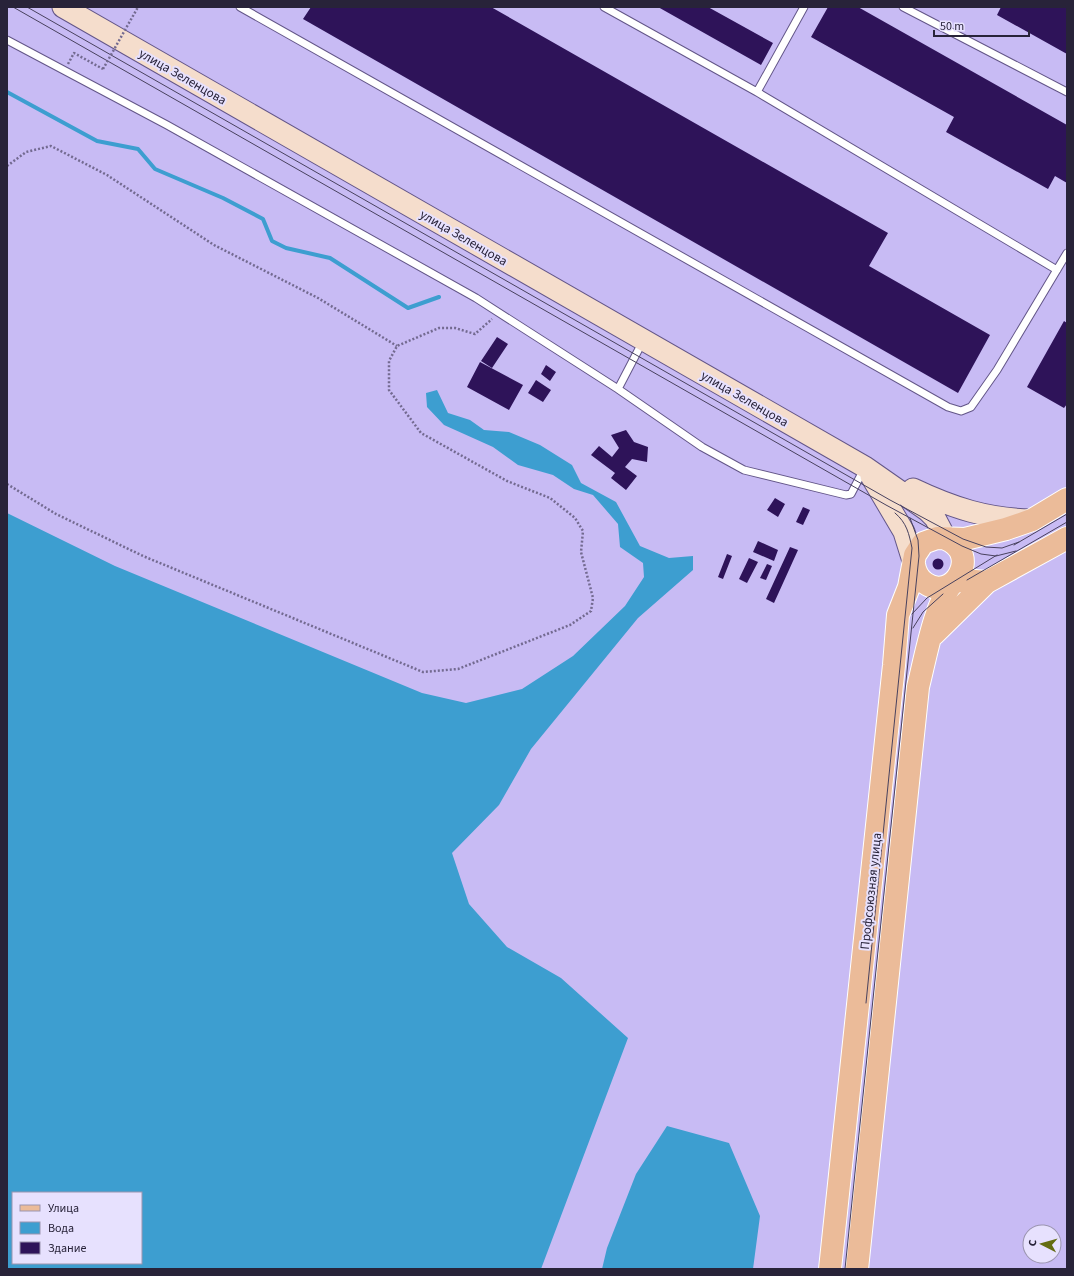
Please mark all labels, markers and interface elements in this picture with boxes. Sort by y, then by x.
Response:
scale bar [934,12,1029,38]
text: 50 m [940,18,964,35]
street label: улица Зеленцова [135,44,230,109]
street label: улица Зеленцова [416,205,511,270]
street label: улица Зеленцова [697,366,792,431]
street label: Профсоюзная улица [856,832,886,950]
legend [12,1192,142,1264]
text: Улица [48,1200,79,1217]
text: Вода [48,1220,74,1237]
north arrow [1022,1224,1062,1264]
text: С [1025,1238,1040,1247]
text: Здание [48,1240,87,1257]

